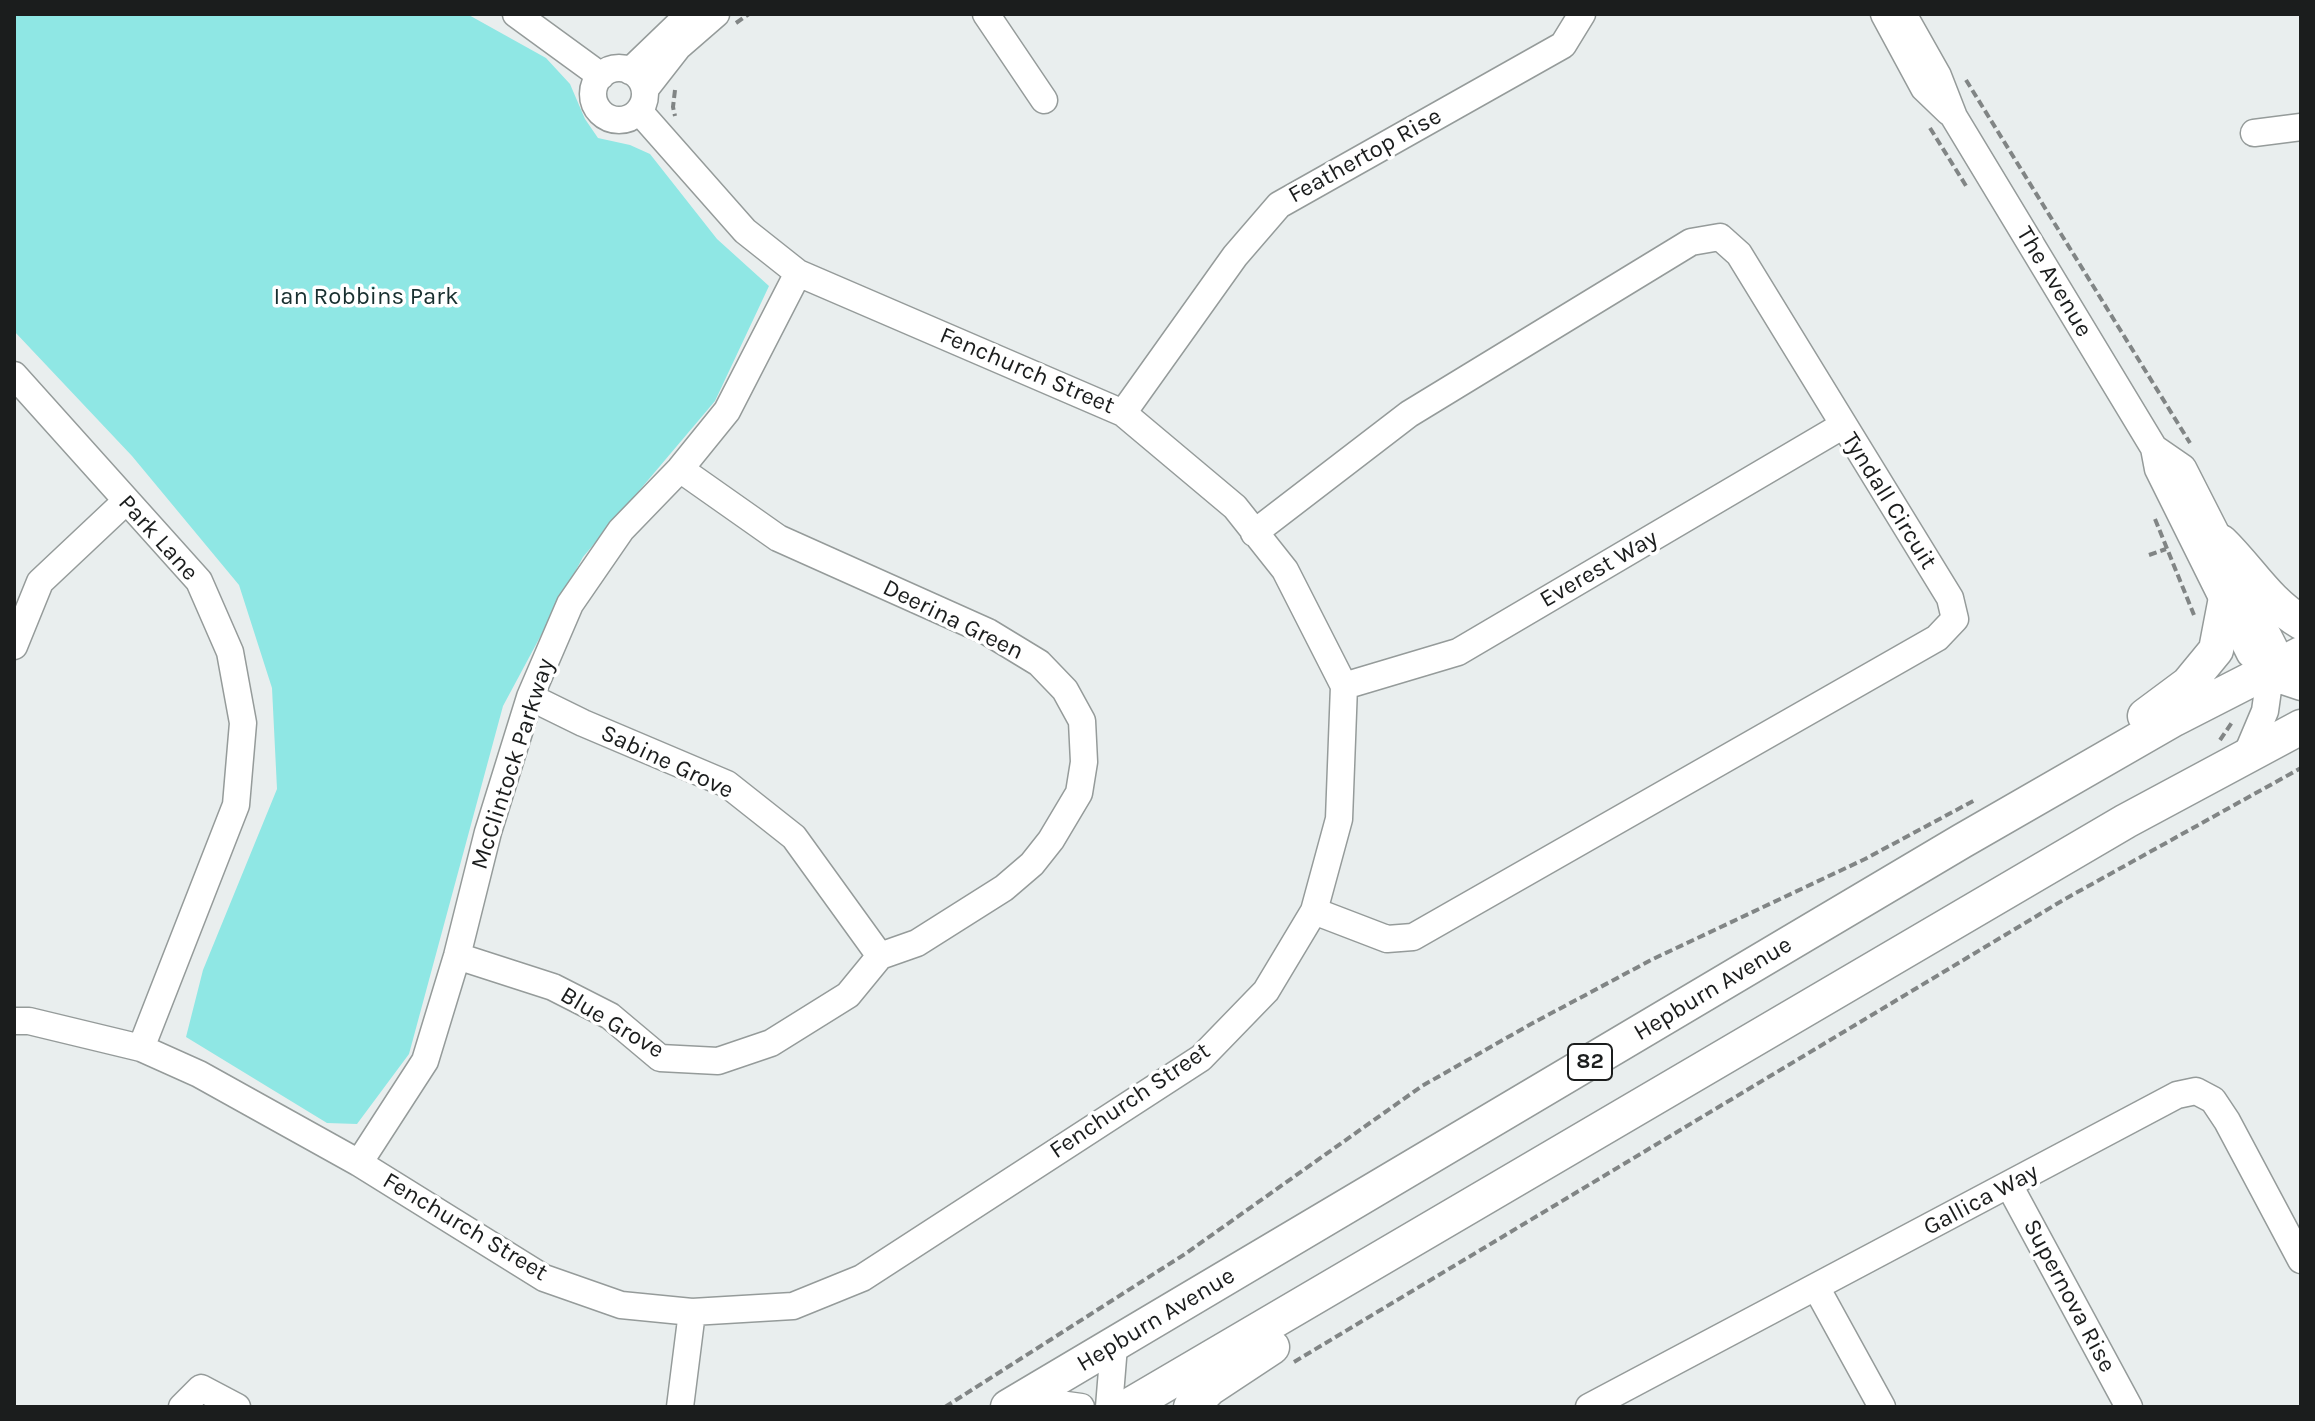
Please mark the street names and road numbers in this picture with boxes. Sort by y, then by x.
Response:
street label: Feathertop Rise [1283,102,1447,210]
street label: The Avenue [2010,222,2098,342]
street label: Fenchurch Street [935,321,1119,421]
street label: Tyndall Circuit [1835,427,1943,575]
street label: Park Lane [112,489,204,587]
street label: Everest Way [1535,524,1663,614]
street label: Deerina Green [878,574,1028,666]
street label: McClintock Parkway [465,655,561,873]
street label: Sabine Grove [596,719,738,805]
street label: Hepburn Avenue [1629,931,1797,1047]
street label: Blue Grove [555,981,669,1065]
street label: Fenchurch Street [1044,1037,1216,1165]
road number: 82 [1568,1044,1612,1080]
street label: Gallica Way [1919,1158,2043,1242]
street label: Fenchurch Street [377,1166,553,1288]
street label: Supernova Rise [2017,1214,2121,1378]
street label: Hepburn Avenue [1072,1262,1240,1378]

